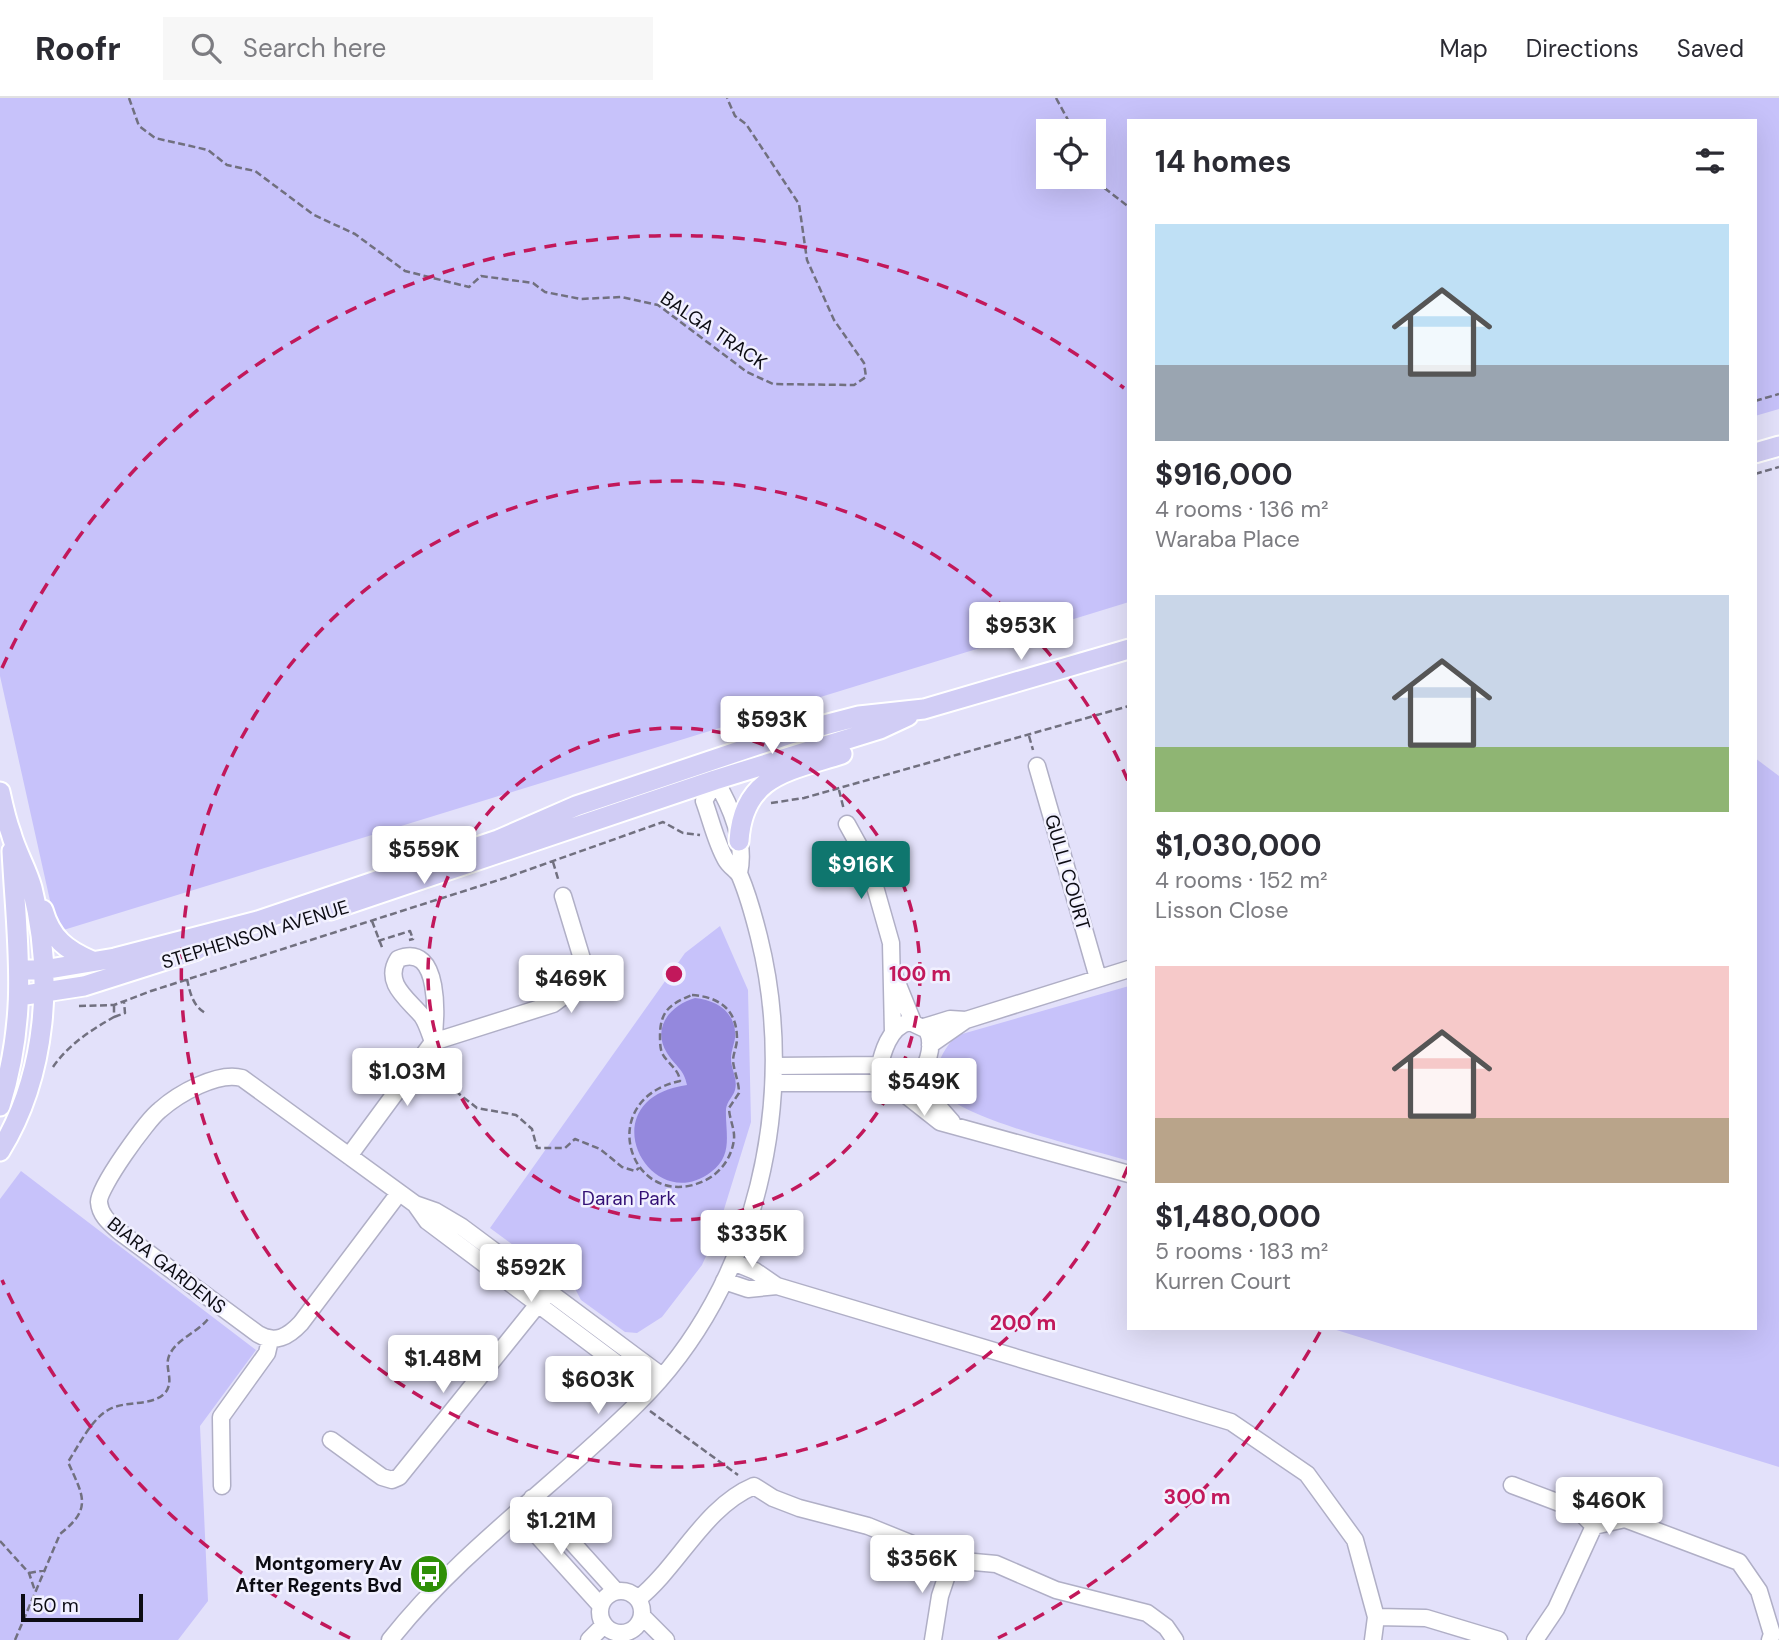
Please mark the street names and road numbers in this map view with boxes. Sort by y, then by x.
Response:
street label: BALGA TRACK [656,286,772,375]
street label: GULLI COURT [1039,811,1096,933]
street label: STEPHENSON AVENUE [159,894,352,975]
street label: BIARA GARDENS [102,1211,231,1319]

